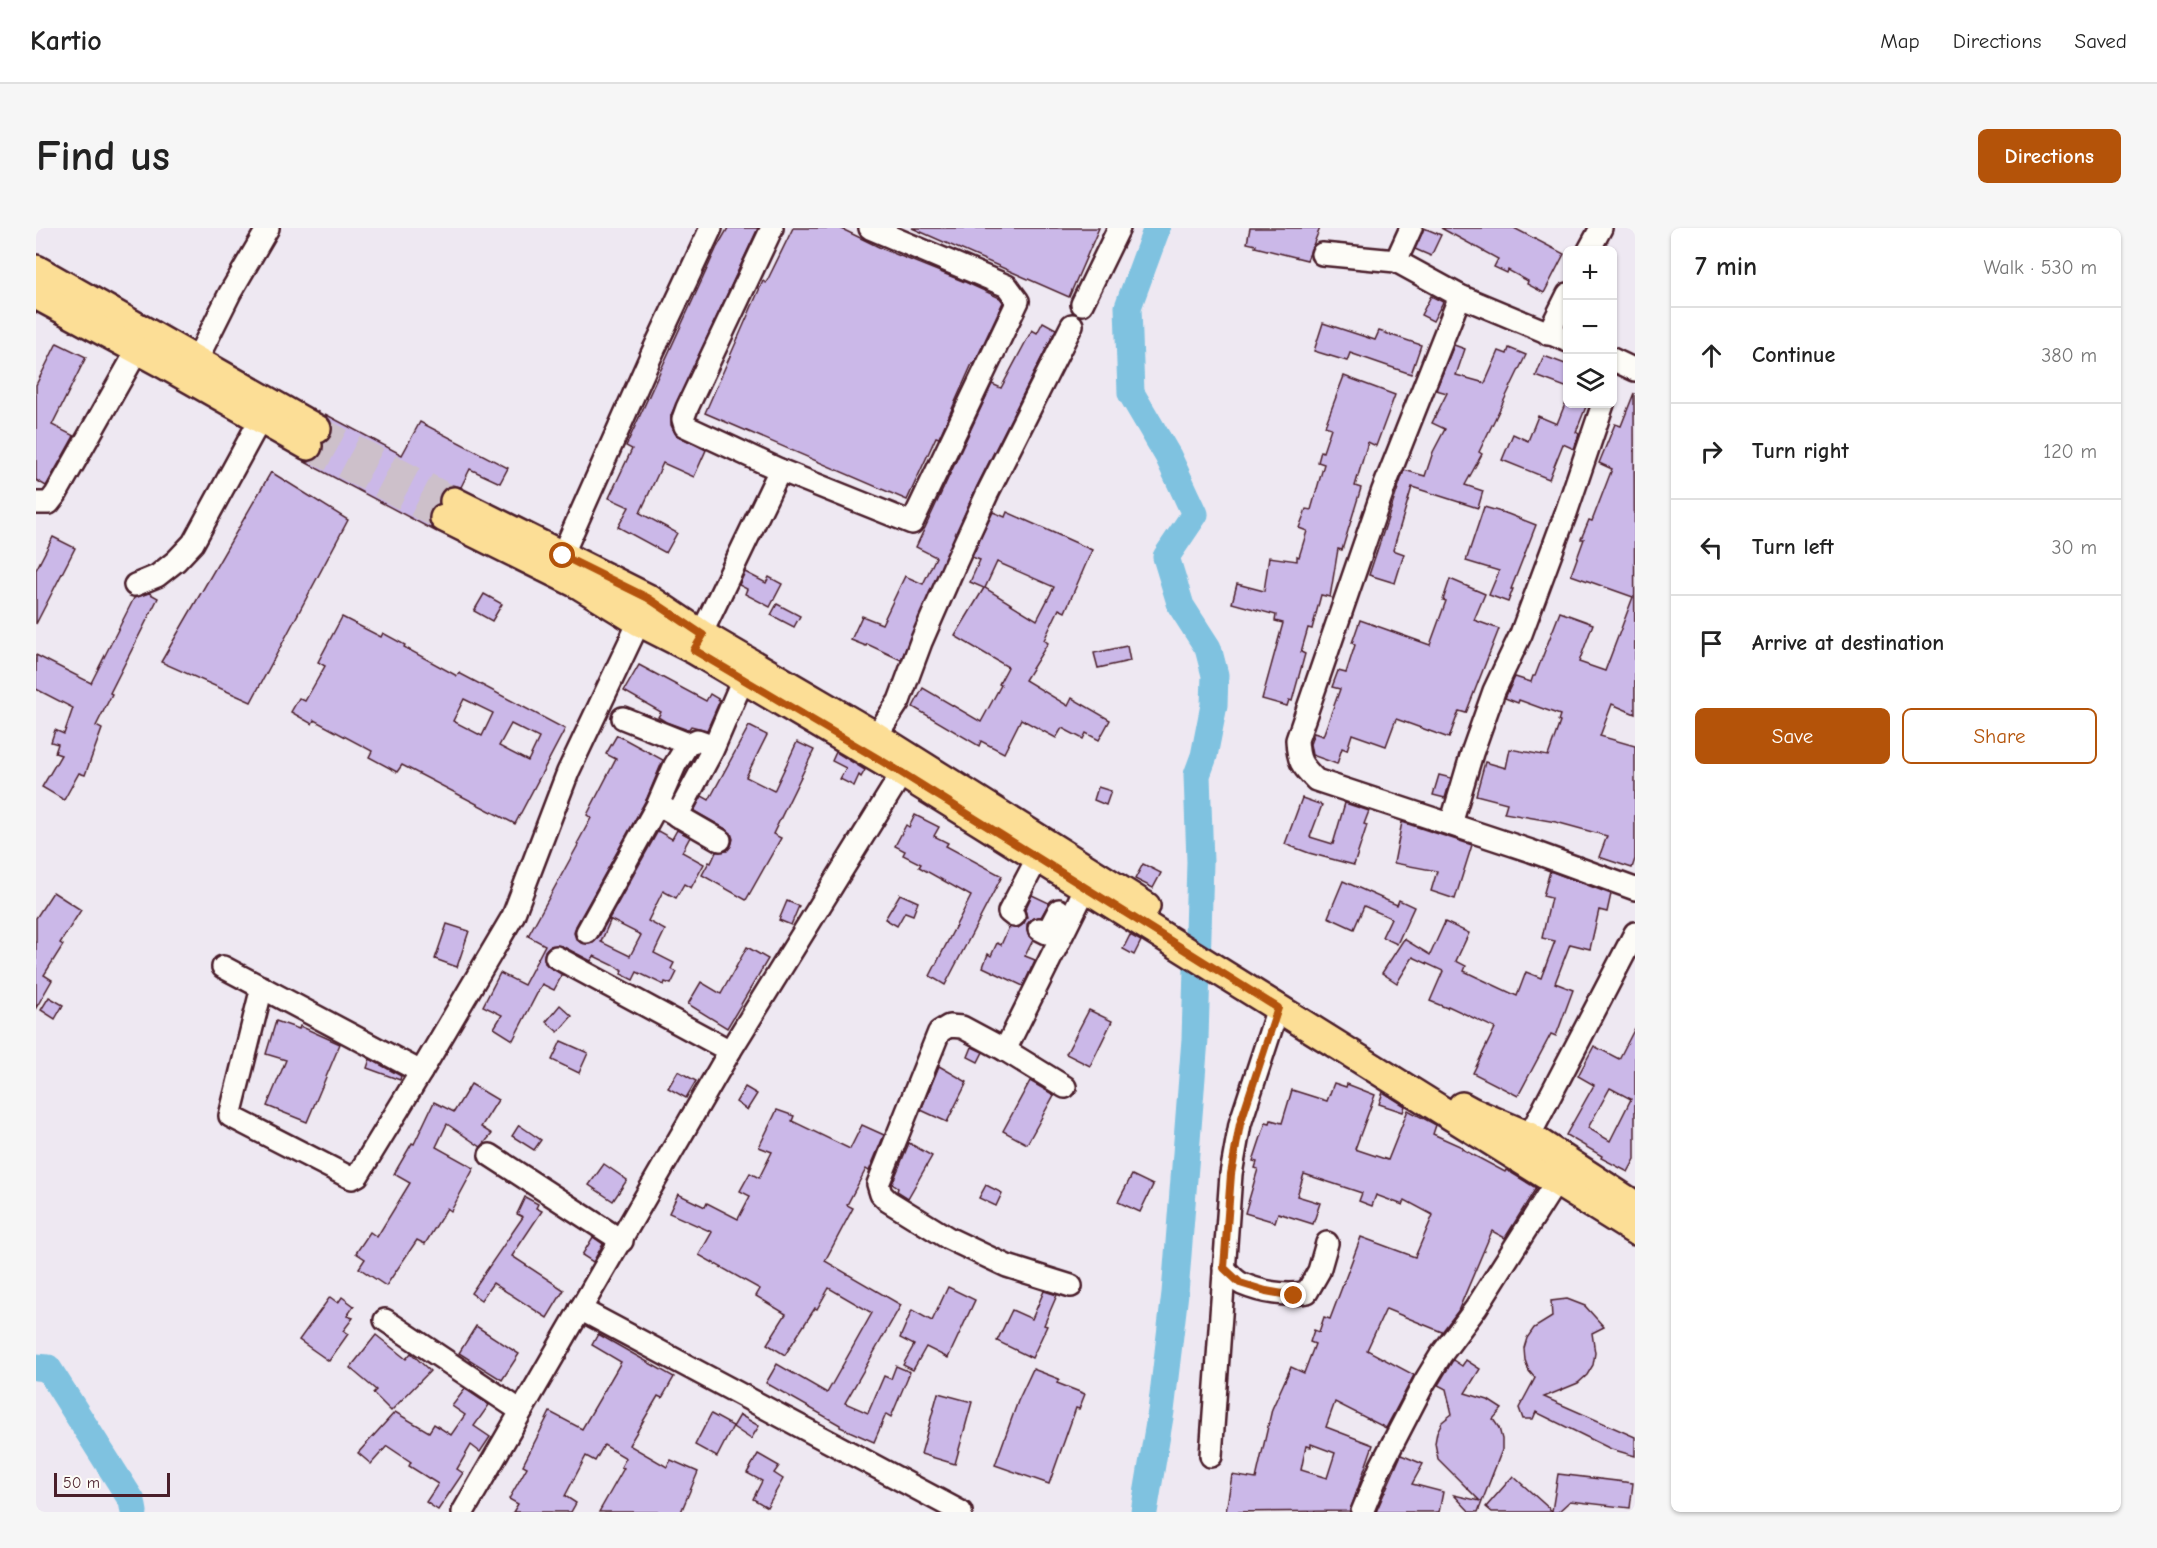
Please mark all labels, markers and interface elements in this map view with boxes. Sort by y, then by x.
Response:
text: Kartio [30,25,102,57]
text: Map [1880,29,1920,53]
text: Directions [1953,29,2042,53]
text: Saved [2075,29,2127,53]
button: Directions [1978,129,2121,183]
text: Find us [36,132,170,181]
map controls [1563,246,1617,408]
button: + [1563,246,1617,300]
text: 7 min [1695,252,1757,282]
text: Walk · 530 m [1983,256,2097,279]
button: − [1563,300,1617,354]
icon: ahead [1695,339,1728,372]
text: Continue [1752,342,1835,368]
text: 380 m [2041,344,2097,367]
button: layers [1563,354,1617,408]
icon: right [1695,435,1728,468]
text: Turn right [1752,438,1849,464]
text: 120 m [2043,440,2097,463]
icon: left [1695,531,1728,564]
text: Turn left [1752,534,1834,560]
text: 30 m [2051,536,2097,559]
route start [549,542,575,568]
icon: arrive [1695,627,1728,660]
text: Arrive at destination [1752,630,1944,656]
button: Save [1695,708,1890,764]
button: Share [1902,708,2097,764]
route end [1280,1282,1306,1308]
scale bar [54,1470,170,1498]
text: 50 m [63,1474,100,1492]

